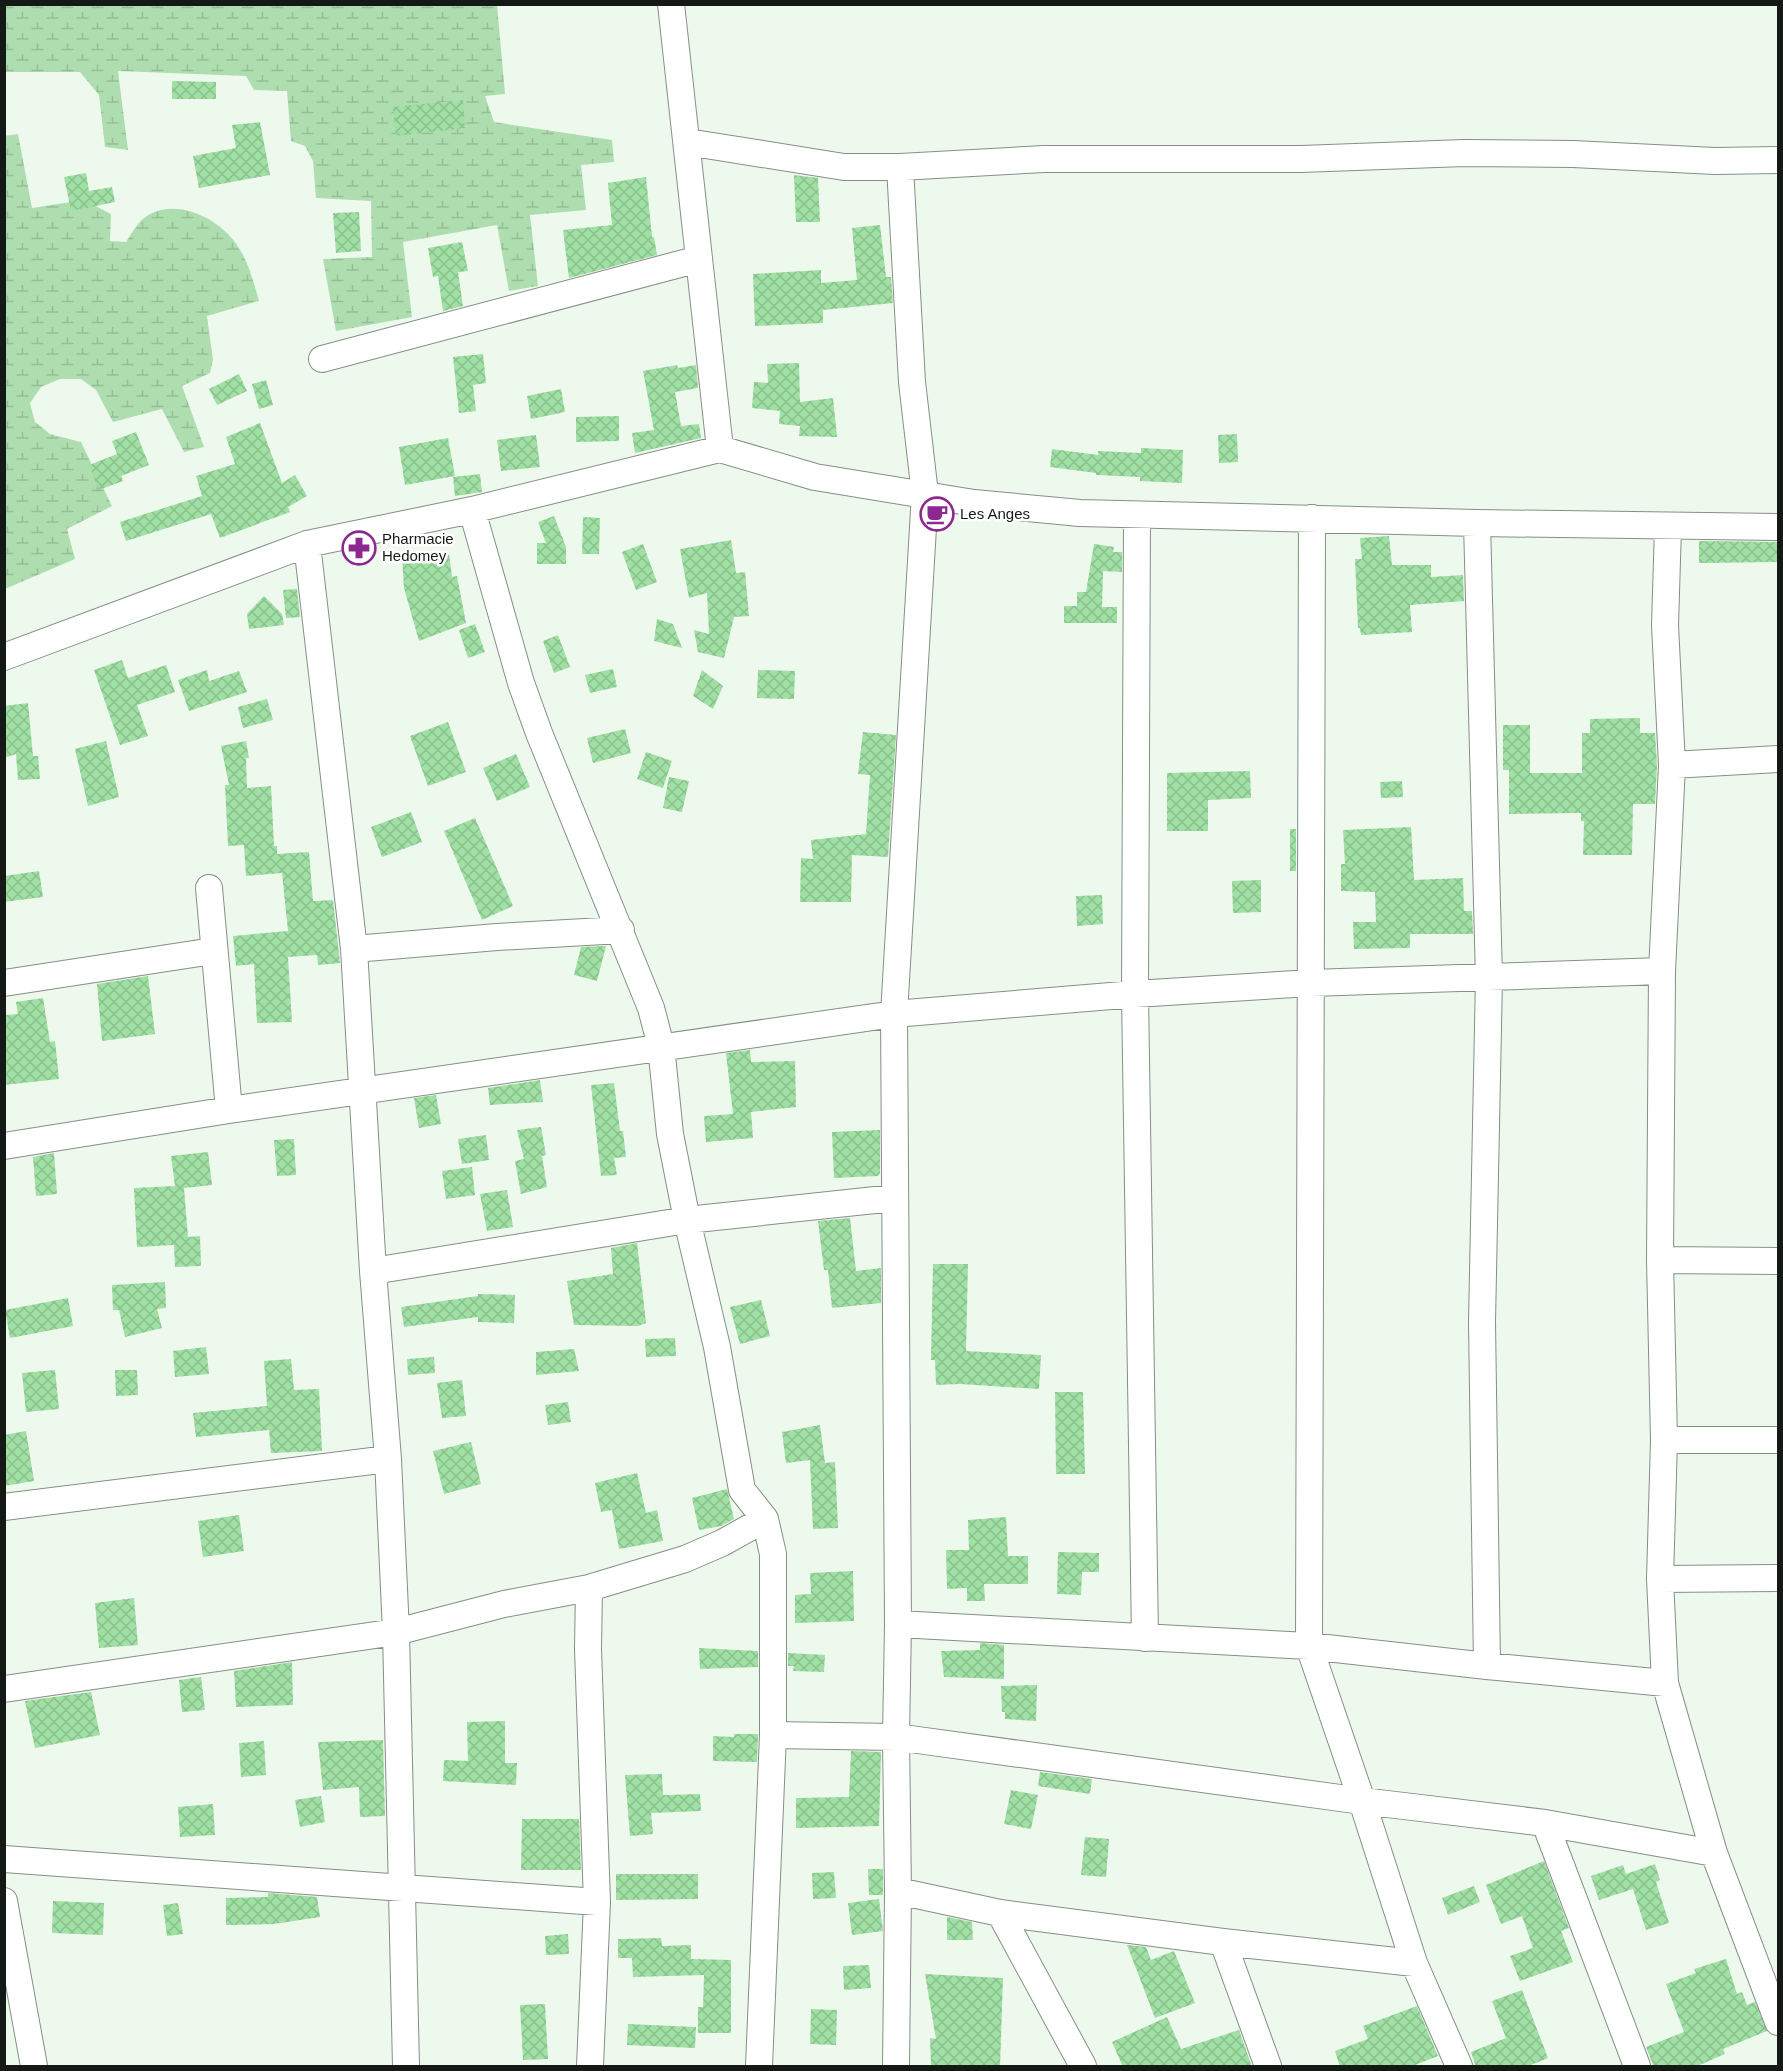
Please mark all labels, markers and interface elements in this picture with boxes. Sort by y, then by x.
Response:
cafe icon: Les Anges [919,496,955,532]
place label: Les Anges [960,505,1030,522]
pharmacy icon: Pharmacie Hedomey [341,530,377,566]
place label: Pharmacie Hedomey [382,530,454,564]

